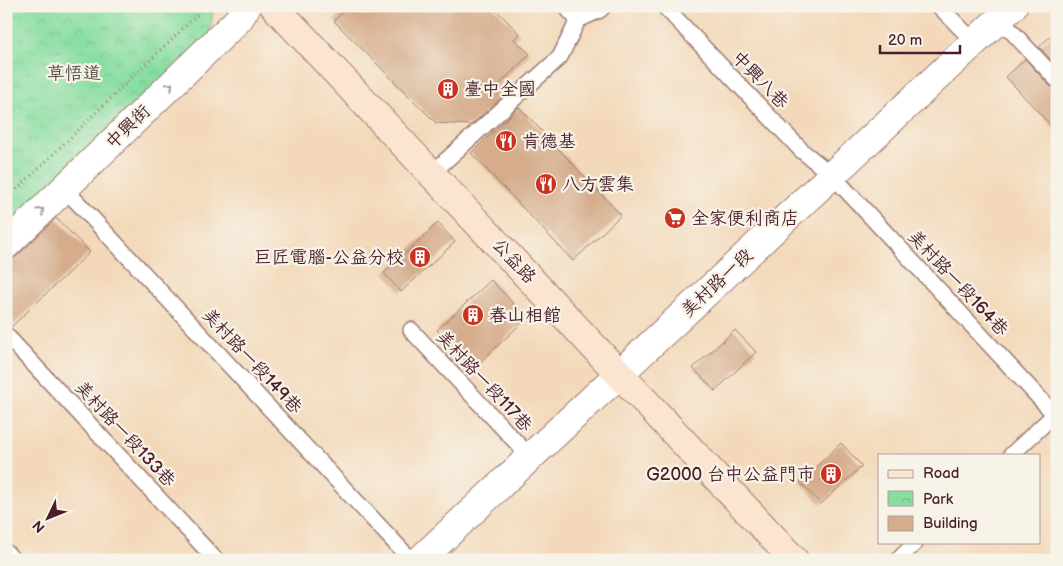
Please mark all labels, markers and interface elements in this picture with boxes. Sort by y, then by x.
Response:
scale bar [880,22,960,54]
text: 20 m [888,31,922,50]
street label: 中興八巷 [727,47,793,113]
park label: 草悟道 [47,63,101,84]
building icon: 臺中全國 [436,77,460,101]
place label: 臺中全國 [464,79,536,100]
one-way arrow [165,82,174,91]
street label: 中興街 [101,101,155,153]
restaurant icon: 肯德基 [494,129,518,153]
place label: 肯德基 [522,131,576,152]
restaurant icon: 八方雲集 [534,172,558,196]
place label: 八方雲集 [562,174,634,195]
supermarket icon: 全家便利商店 [663,206,687,230]
one-way arrow [36,208,45,217]
place label: 全家便利商店 [691,208,799,229]
street label: 美村路一段164巷 [904,226,1012,340]
street label: 公益路 [488,234,540,288]
building icon: 巨匠電腦-公益分校 [408,245,432,269]
street label: 美村路一段 [677,245,757,321]
place label: 巨匠電腦-公益分校 [253,247,404,268]
building icon: 春山相館 [461,303,485,327]
street label: 美村路一段149巷 [198,304,306,418]
place label: 春山相館 [489,305,561,326]
street label: 美村路一段117巷 [432,326,536,436]
street label: 美村路一段133巷 [71,377,179,491]
legend [878,454,1040,544]
building icon: G2000 台中公益門市 [819,462,843,486]
place label: G2000 台中公益門市 [646,464,815,485]
text: Road [923,464,959,483]
text: Park [923,490,954,509]
north arrow [22,494,72,544]
text: Building [923,514,978,533]
text: N [29,517,49,536]

